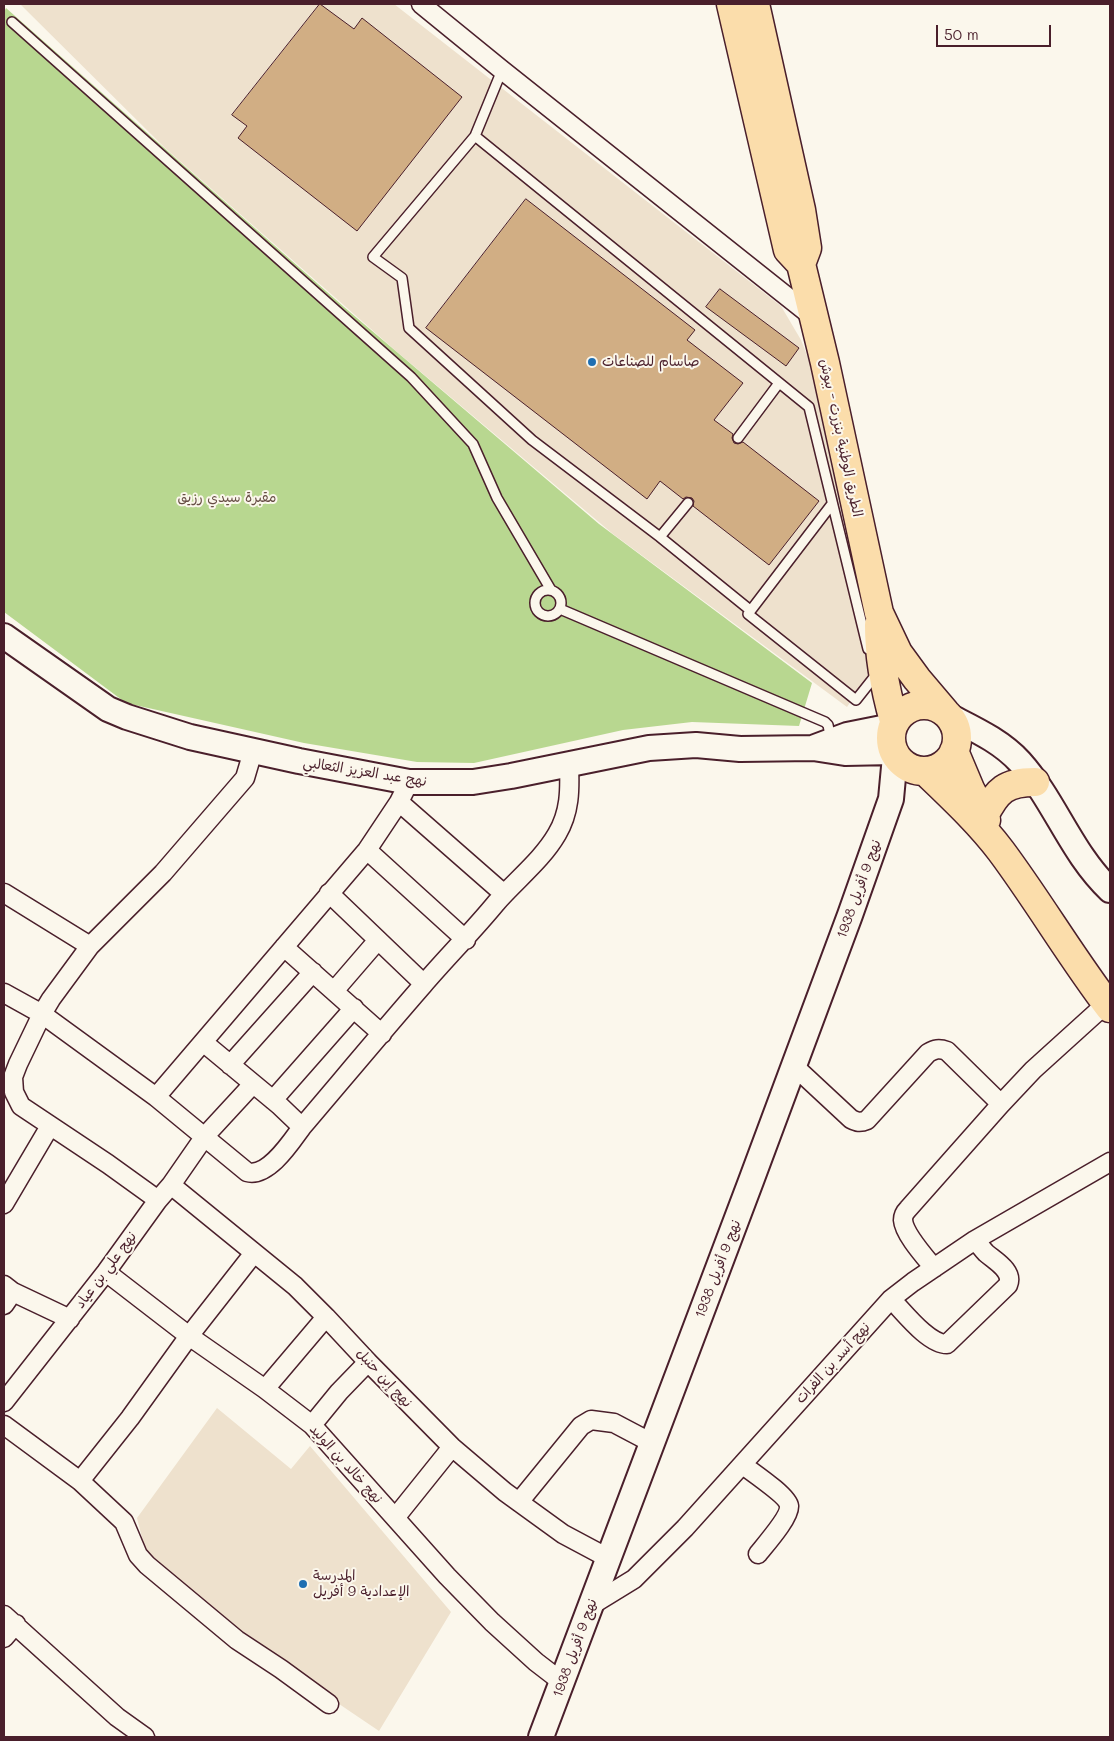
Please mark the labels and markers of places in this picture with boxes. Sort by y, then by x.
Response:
place label: صاسام للصناعات [602,354,699,370]
marker: صاسام للصناعات [586,356,598,368]
place label: المدرسة الإعدادية 9 أفريل [313,1568,410,1600]
marker: المدرسة الإعدادية 9 أفريل [297,1578,309,1590]

